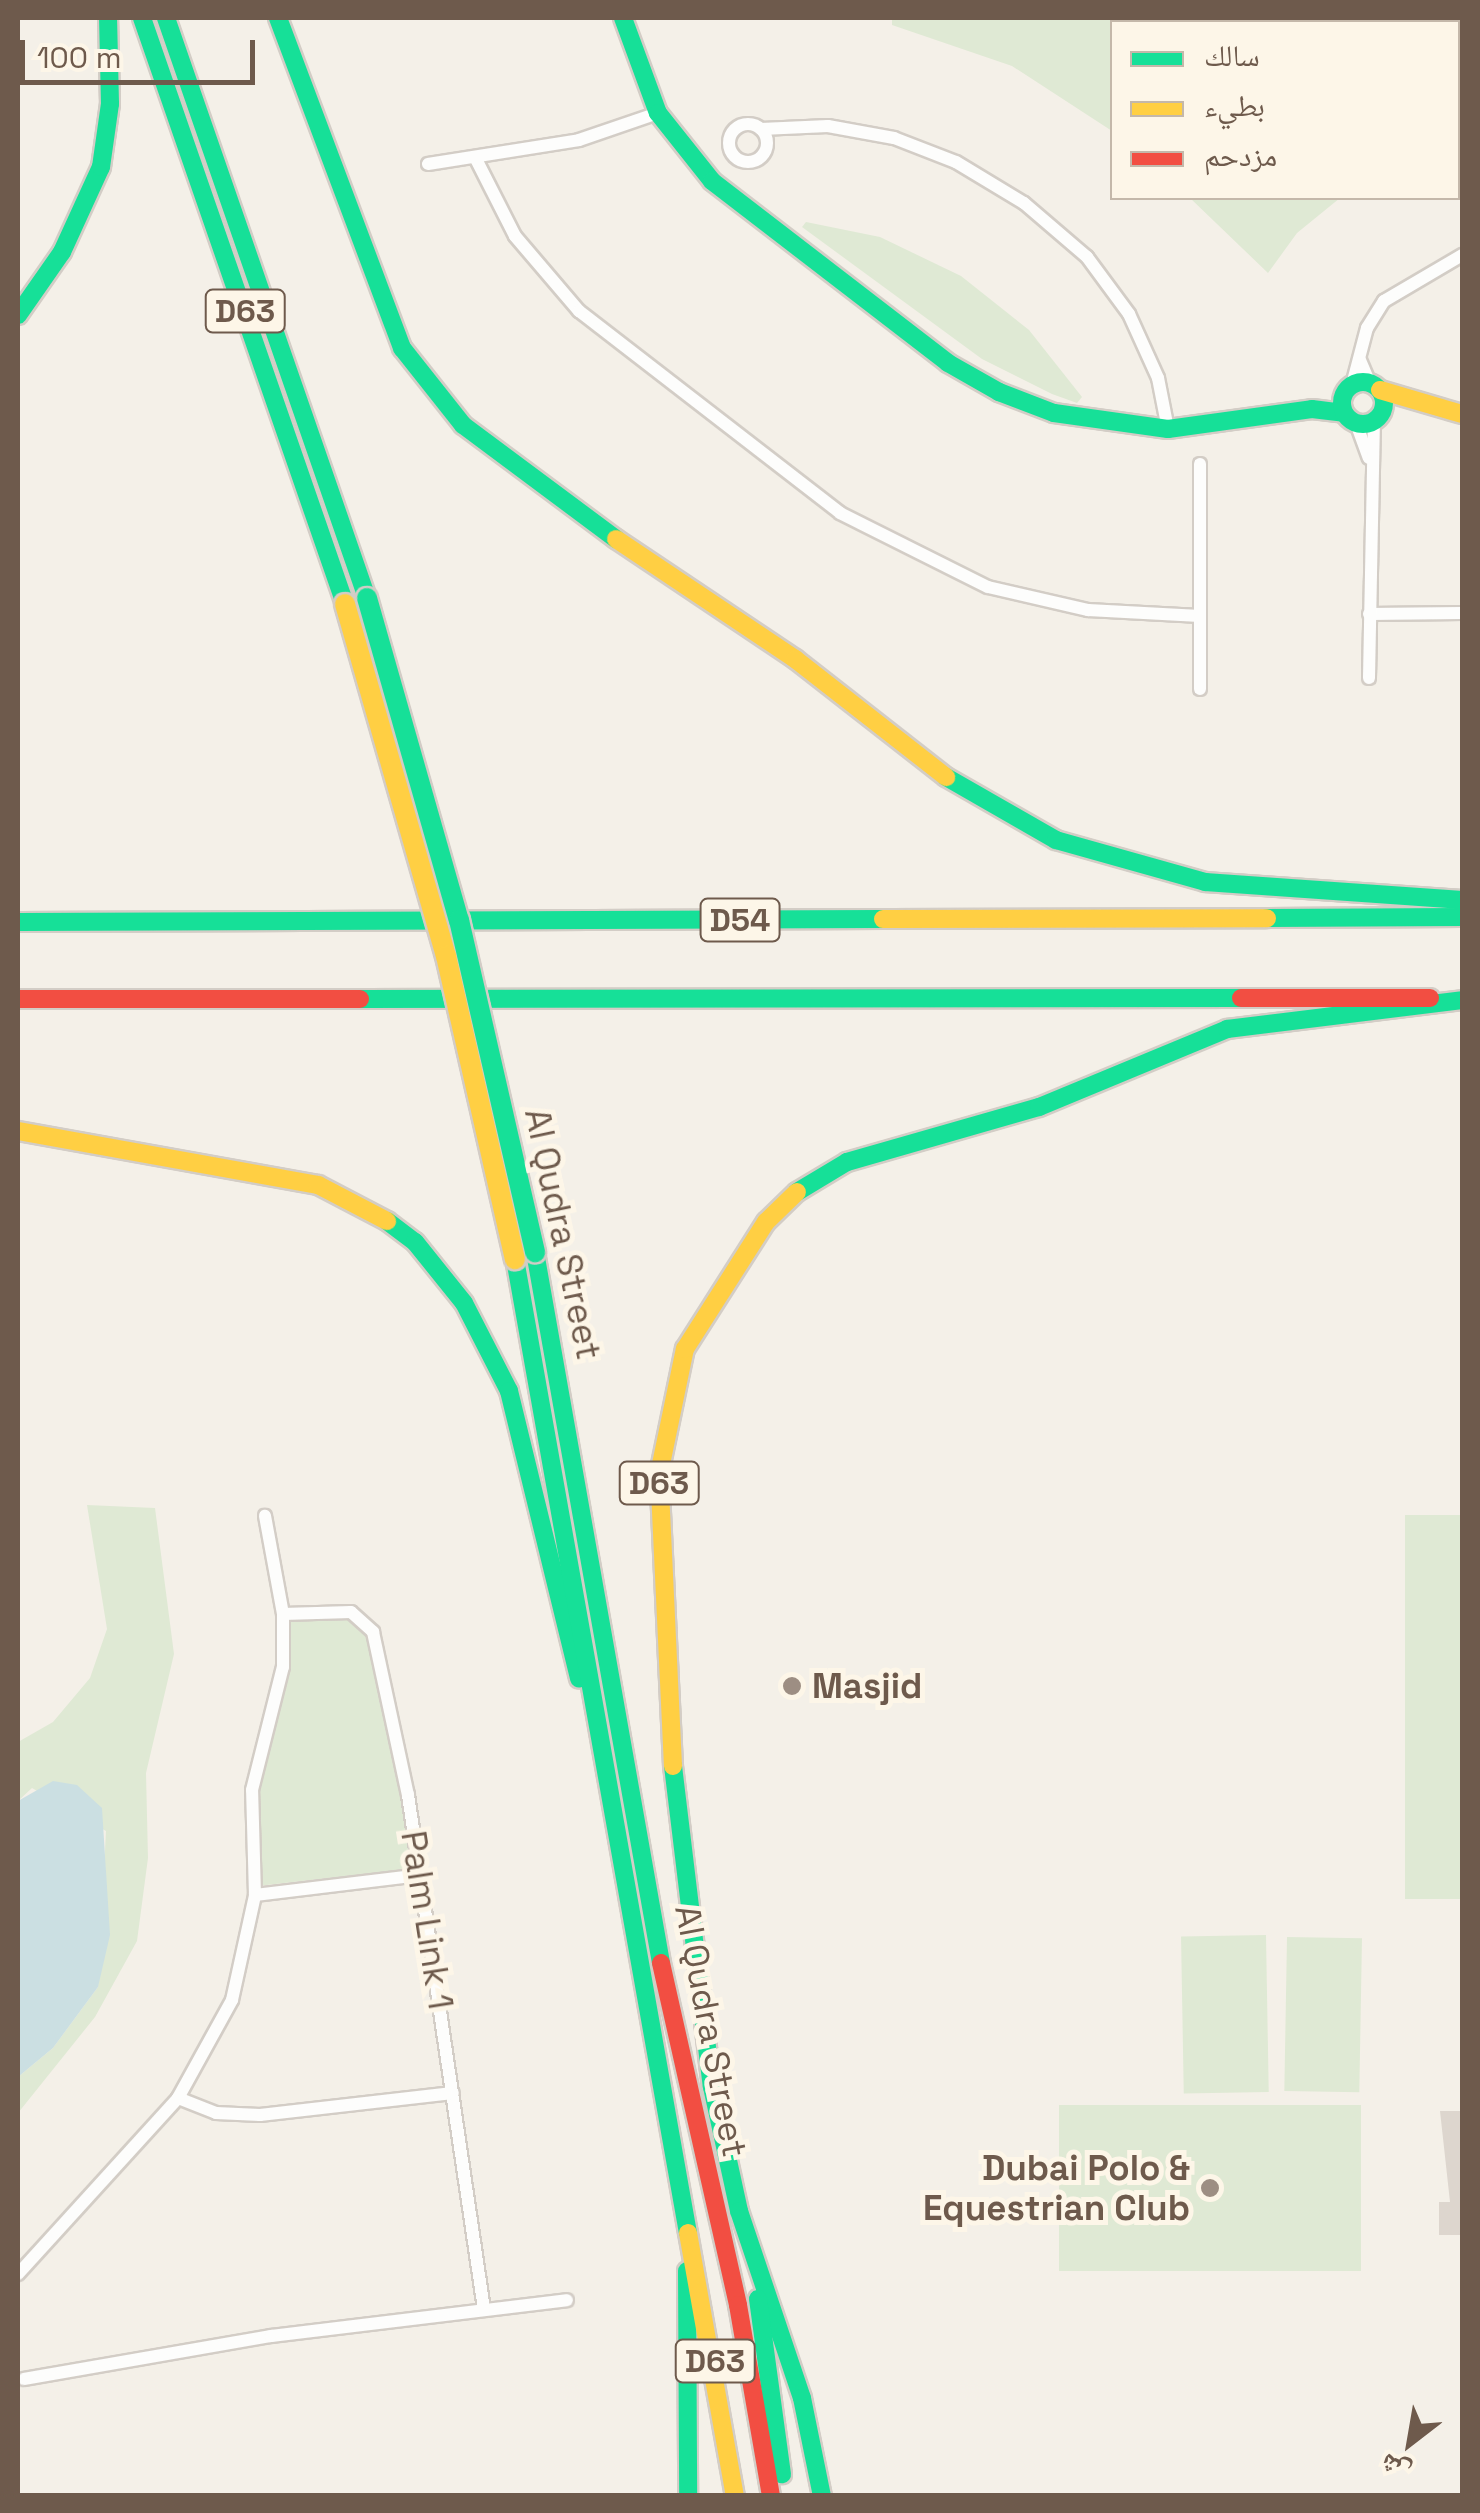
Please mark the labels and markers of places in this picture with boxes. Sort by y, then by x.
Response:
place label: Masjid [812,1665,922,1707]
marker: Masjid [781,1675,803,1697]
place label: Dubai Polo & Equestrian Club [923,2147,1190,2229]
marker: Dubai Polo & Equestrian Club [1199,2177,1221,2199]

